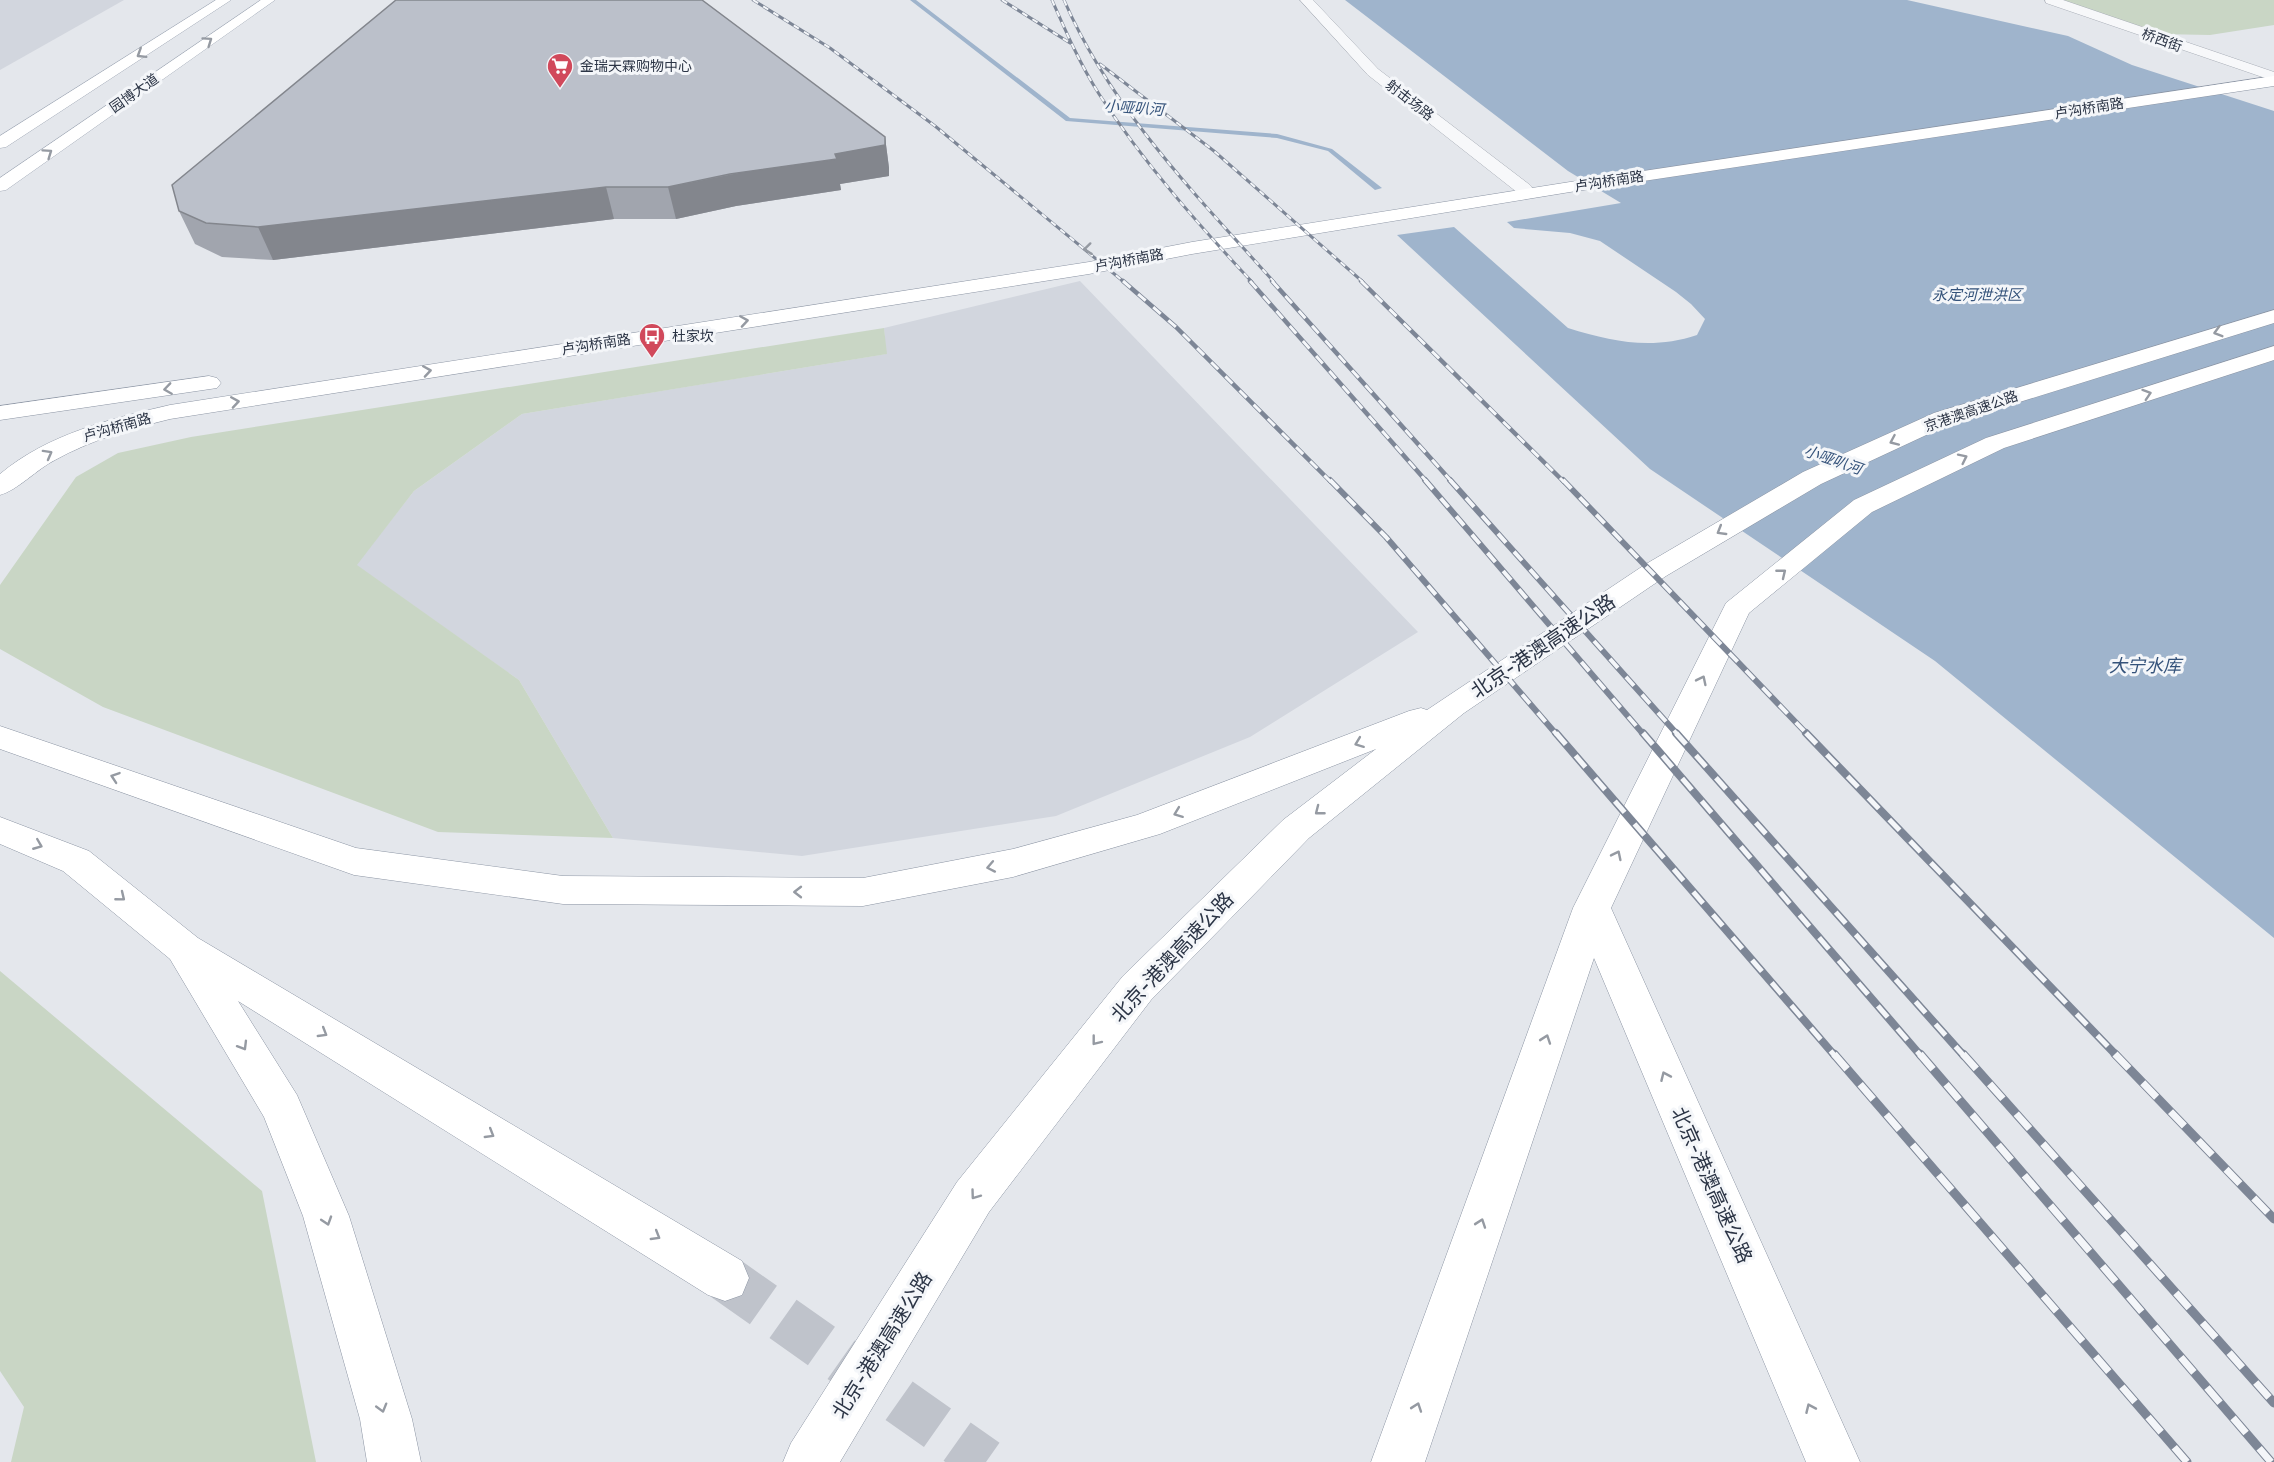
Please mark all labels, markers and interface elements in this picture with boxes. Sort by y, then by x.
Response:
street label: 桥西街 [2139,24,2185,56]
one-way arrow [201,37,212,48]
one-way arrow [136,47,147,58]
supermarket icon: 金瑞天霖购物中心 [545,51,575,89]
place label: 金瑞天霖购物中心 [580,57,692,75]
street label: 园博大道 [106,70,162,116]
street label: 射击场路 [1382,76,1438,124]
street label: 卢沟桥南路 [2053,94,2125,122]
water label: 小哑叭河 [1103,97,1168,119]
one-way arrow [41,149,52,160]
street label: 卢沟桥南路 [1573,167,1645,195]
one-way arrow [1083,242,1092,255]
street label: 卢沟桥南路 [1093,244,1165,276]
water label: 永定河泄洪区 [1932,286,2024,304]
one-way arrow [739,315,749,328]
bus stop icon: 杜家坎 [637,321,667,359]
one-way arrow [2213,325,2223,337]
place label: 杜家坎 [672,327,714,345]
street label: 卢沟桥南路 [560,330,632,358]
one-way arrow [422,365,432,378]
one-way arrow [164,382,173,395]
street label: 京港澳高速公路 [1922,387,2020,435]
one-way arrow [2141,388,2152,401]
one-way arrow [230,396,239,408]
street label: 卢沟桥南路 [81,409,153,445]
one-way arrow [1889,433,1900,445]
water label: 小哑叭河 [1802,442,1867,479]
one-way arrow [42,450,53,461]
one-way arrow [1957,454,1968,466]
one-way arrow [1717,524,1727,536]
one-way arrow [1775,569,1786,580]
street label: 北京-港澳高速公路 [1466,589,1620,703]
water label: 大宁水库 [2109,655,2184,677]
one-way arrow [1695,675,1707,686]
one-way arrow [1355,735,1365,748]
one-way arrow [110,772,120,785]
one-way arrow [1314,804,1325,815]
one-way arrow [1173,806,1183,819]
one-way arrow [32,838,43,851]
one-way arrow [1610,851,1621,862]
one-way arrow [986,860,996,873]
one-way arrow [793,886,802,898]
street label: 北京-港澳高速公路 [1106,887,1238,1027]
one-way arrow [114,890,125,901]
one-way arrow [317,1025,327,1037]
one-way arrow [1092,1034,1103,1045]
one-way arrow [1538,1034,1551,1045]
one-way arrow [236,1040,248,1050]
one-way arrow [1660,1071,1672,1082]
street label: 北京-港澳高速公路 [1667,1103,1757,1267]
one-way arrow [484,1127,494,1139]
one-way arrow [971,1188,982,1199]
one-way arrow [320,1215,332,1226]
one-way arrow [1474,1218,1487,1229]
one-way arrow [650,1228,660,1240]
street label: 北京-港澳高速公路 [827,1267,937,1423]
one-way arrow [375,1402,387,1413]
one-way arrow [1410,1402,1423,1413]
one-way arrow [1805,1404,1817,1415]

